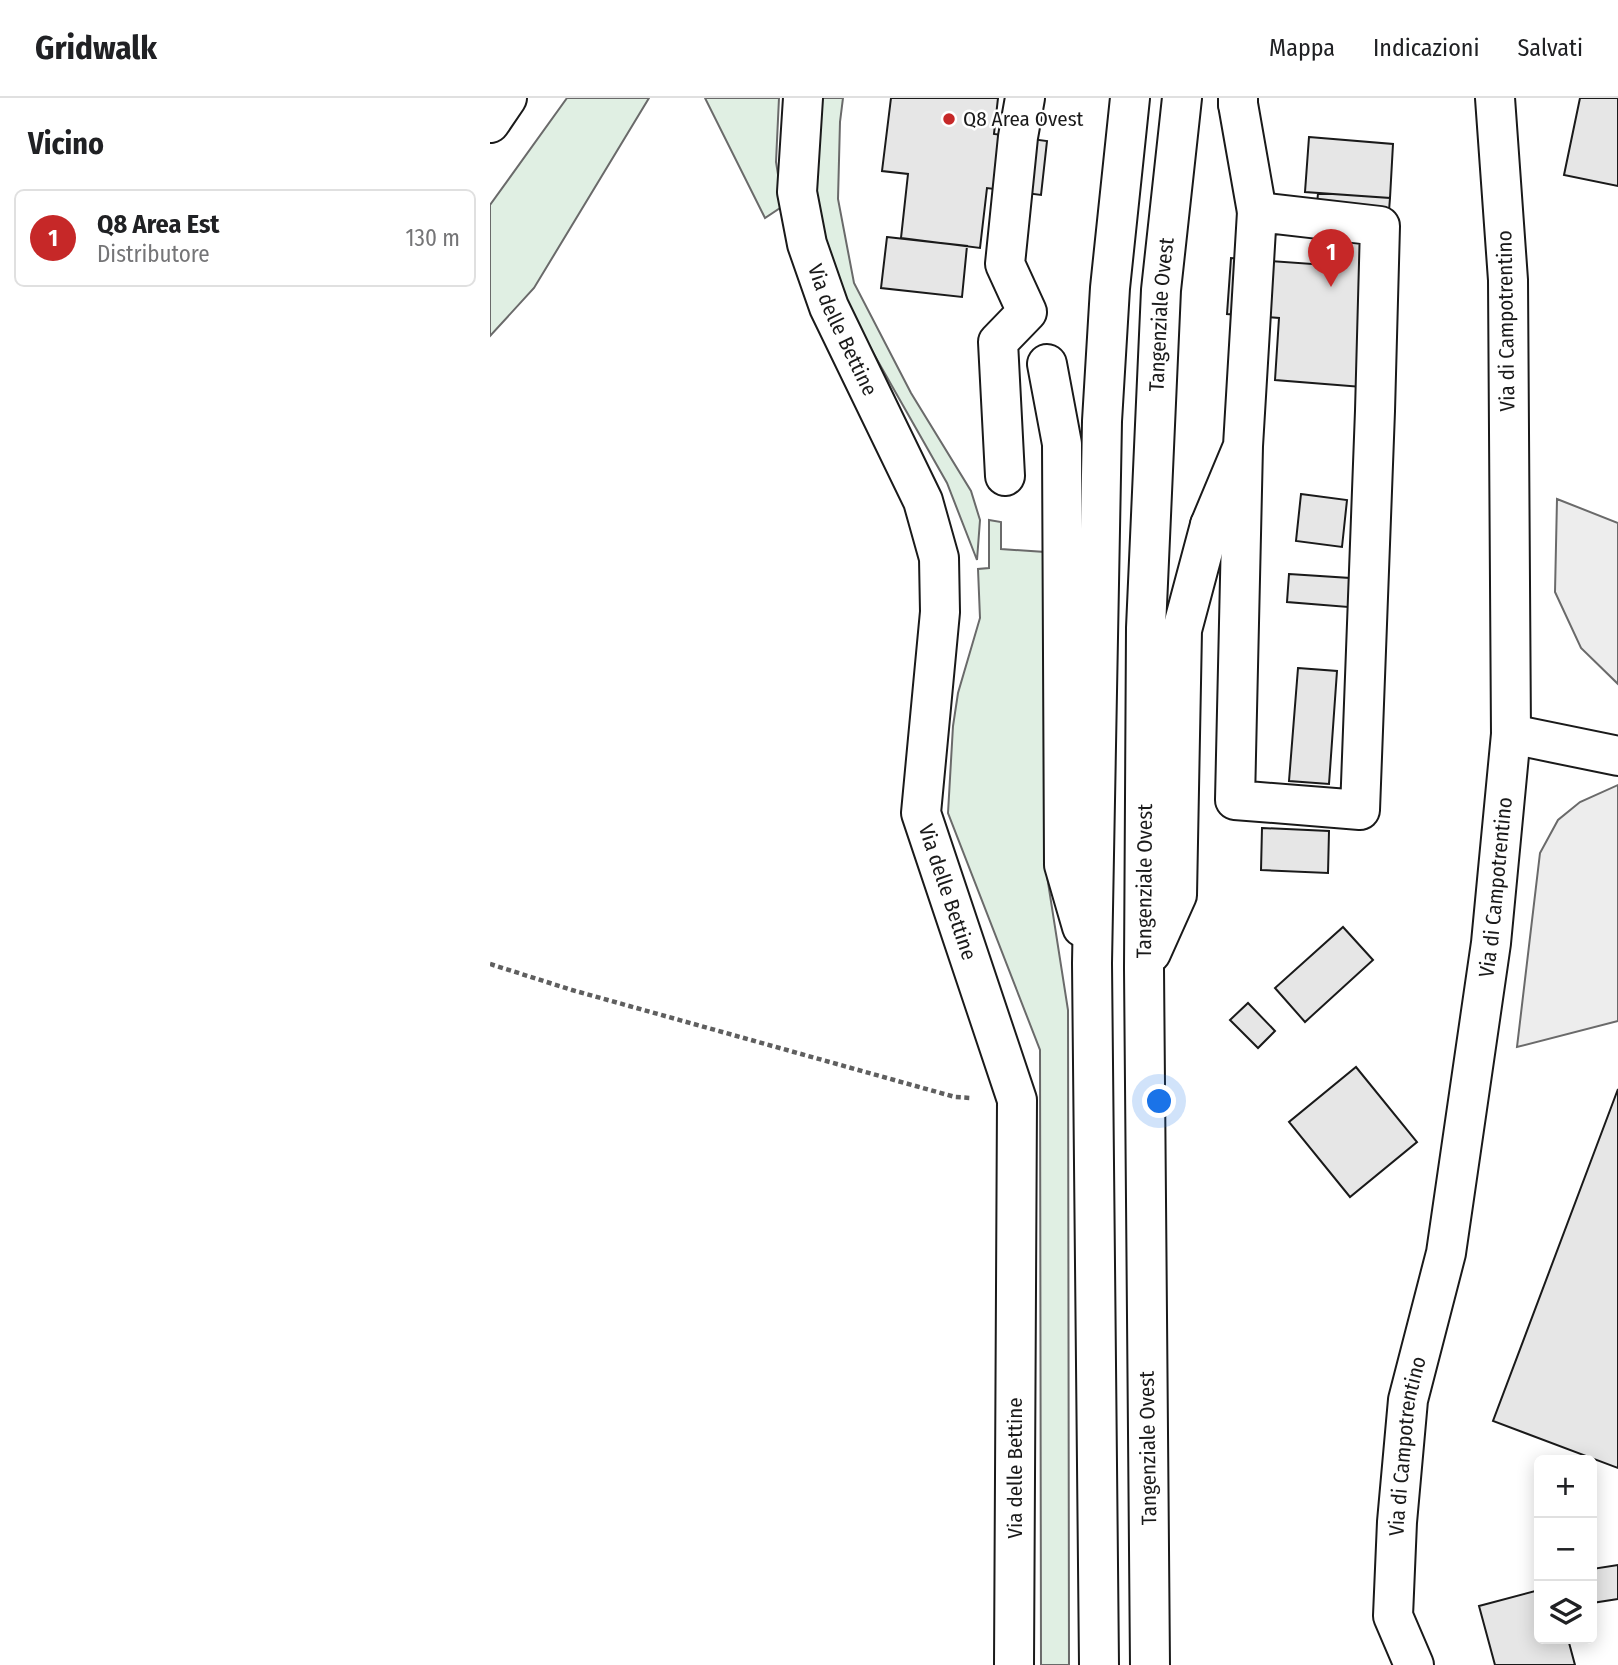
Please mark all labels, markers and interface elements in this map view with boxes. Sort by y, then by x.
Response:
text: Gridwalk [35,28,157,68]
text: Mappa [1269,34,1335,62]
text: Indicazioni [1373,34,1479,62]
text: Salvati [1517,34,1583,62]
place label: Q8 Area Ovest [963,106,1084,132]
marker: Q8 Area Ovest [941,111,957,127]
text: Vicino [28,126,104,162]
text: Q8 Area Est [97,209,219,240]
text: 1 [48,224,58,252]
text: 130 m [406,224,460,252]
pin: 1 [1308,229,1354,287]
street label: Via di Campotrentino [1491,230,1521,412]
street label: Tangenziale Ovest [1144,236,1180,392]
text: Distributore [97,240,210,268]
street label: Via delle Bettine [802,261,883,400]
street label: Via di Campotrentino [1473,796,1518,979]
street label: Tangenziale Ovest [1131,804,1158,958]
street label: Via delle Bettine [913,821,982,963]
your location [1142,1084,1176,1118]
street label: Via di Campotrentino [1383,1353,1432,1537]
street label: Tangenziale Ovest [1134,1371,1162,1525]
street label: Via delle Bettine [1002,1397,1028,1539]
map controls [1534,1455,1597,1644]
button: + [1534,1455,1597,1518]
button: − [1534,1518,1597,1581]
button: layers [1534,1581,1597,1644]

